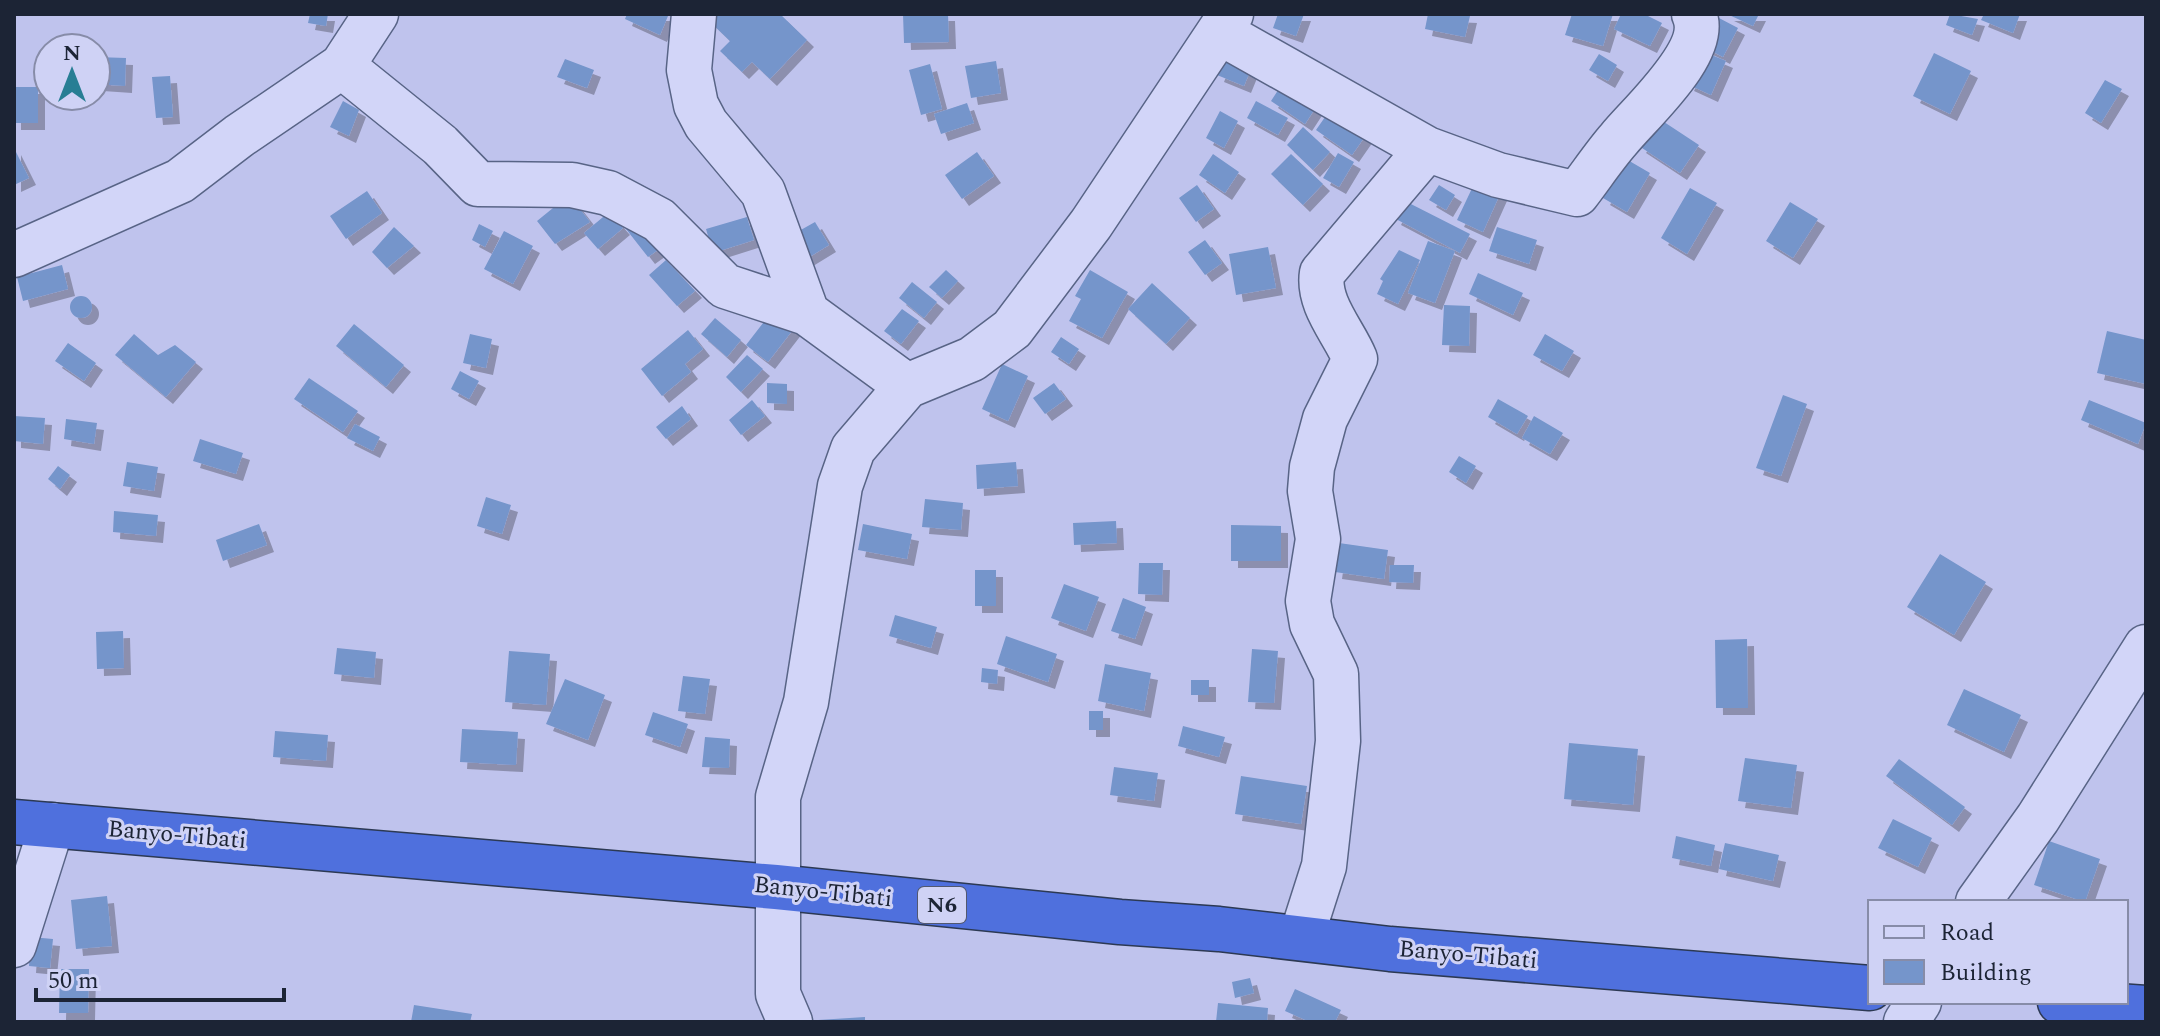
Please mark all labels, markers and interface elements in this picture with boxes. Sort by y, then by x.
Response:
north arrow [32,32,112,112]
text: N [63,37,81,70]
street label: Banyo-Tibati [106,811,248,859]
street label: Banyo-Tibati [752,867,894,917]
road number: N6 [918,887,966,923]
legend [1868,900,2128,1004]
text: Road [1940,915,1994,951]
street label: Banyo-Tibati [1397,931,1539,979]
scale bar [36,952,284,1002]
text: Building [1940,955,2032,991]
text: 50 m [48,963,99,999]

